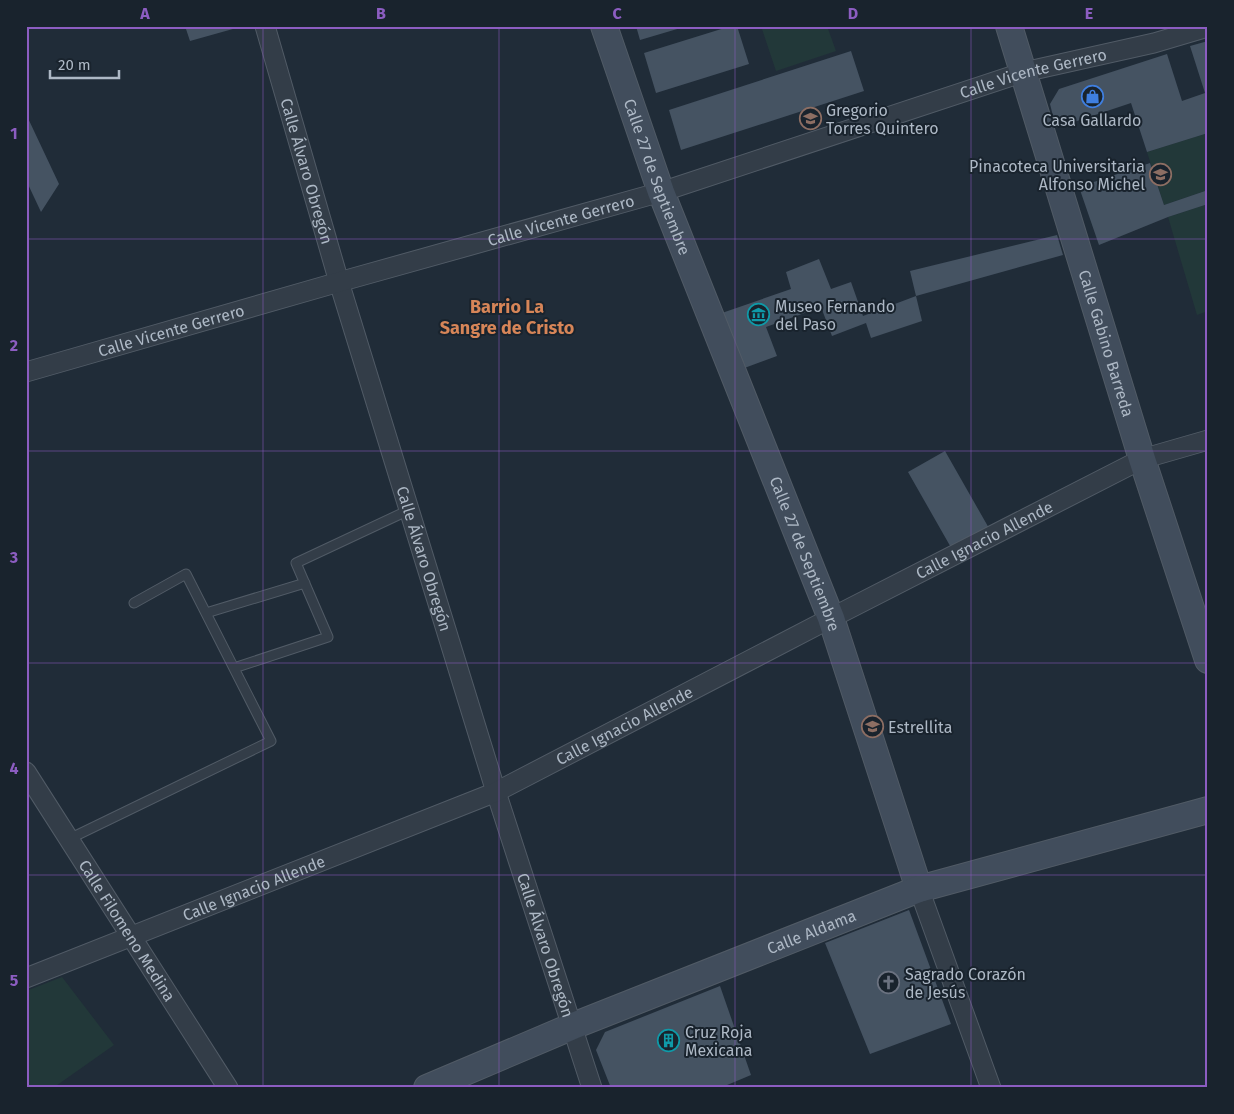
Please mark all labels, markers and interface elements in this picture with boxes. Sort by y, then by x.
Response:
text: A [139,4,150,23]
text: B [376,4,386,23]
text: C [612,4,622,23]
text: D [848,4,858,23]
text: E [1085,4,1093,23]
street label: Calle Vicente Gerrero [957,44,1108,102]
scale bar [50,48,119,80]
text: 20 m [58,56,91,74]
shop icon: Casa Gallardo [1080,84,1104,108]
street label: Calle Álvaro Obregón [277,96,337,246]
street label: Calle 27 de Septiembre [620,96,695,258]
place label: Gregorio Torres Quintero [826,101,939,138]
school or university icon: Gregorio Torres Quintero [798,107,822,131]
place label: Casa Gallardo [1043,111,1141,130]
text: 1 [10,124,18,143]
place label: Pinacoteca Universitaria Alfonso Michel [969,157,1145,194]
school or university icon: Pinacoteca Universitaria Alfonso Michel [1149,163,1173,187]
street label: Calle Vicente Gerrero [485,190,636,250]
street label: Calle Gabino Barreda [1075,268,1138,419]
district label: Barrio La Sangre de Cristo [440,296,574,339]
place label: Museo Fernando del Paso [775,297,895,334]
street label: Calle Vicente Gerrero [96,300,247,360]
museum icon: Museo Fernando del Paso [747,303,771,327]
text: 2 [10,336,18,355]
street label: Calle 27 de Septiembre [766,474,844,634]
street label: Calle Álvaro Obregón [393,484,455,634]
street label: Calle Ignacio Allende [912,497,1056,583]
text: 3 [9,548,18,567]
street label: Calle Ignacio Allende [553,682,696,769]
school or university icon: Estrellita [860,715,884,739]
place label: Estrellita [888,718,952,737]
text: 4 [9,759,19,778]
street label: Calle Ignacio Allende [180,851,328,925]
street label: Calle Filomeno Medina [75,856,180,1005]
street label: Calle Álvaro Obregón [513,870,578,1020]
street label: Calle Aldama [764,905,859,958]
place label: Sagrado Corazón de Jesús [905,965,1026,1002]
text: 5 [10,971,19,990]
church icon: Sagrado Corazón de Jesús [877,971,901,995]
place label: Cruz Roja Mexicana [685,1023,753,1060]
building icon: Cruz Roja Mexicana [657,1029,681,1053]

